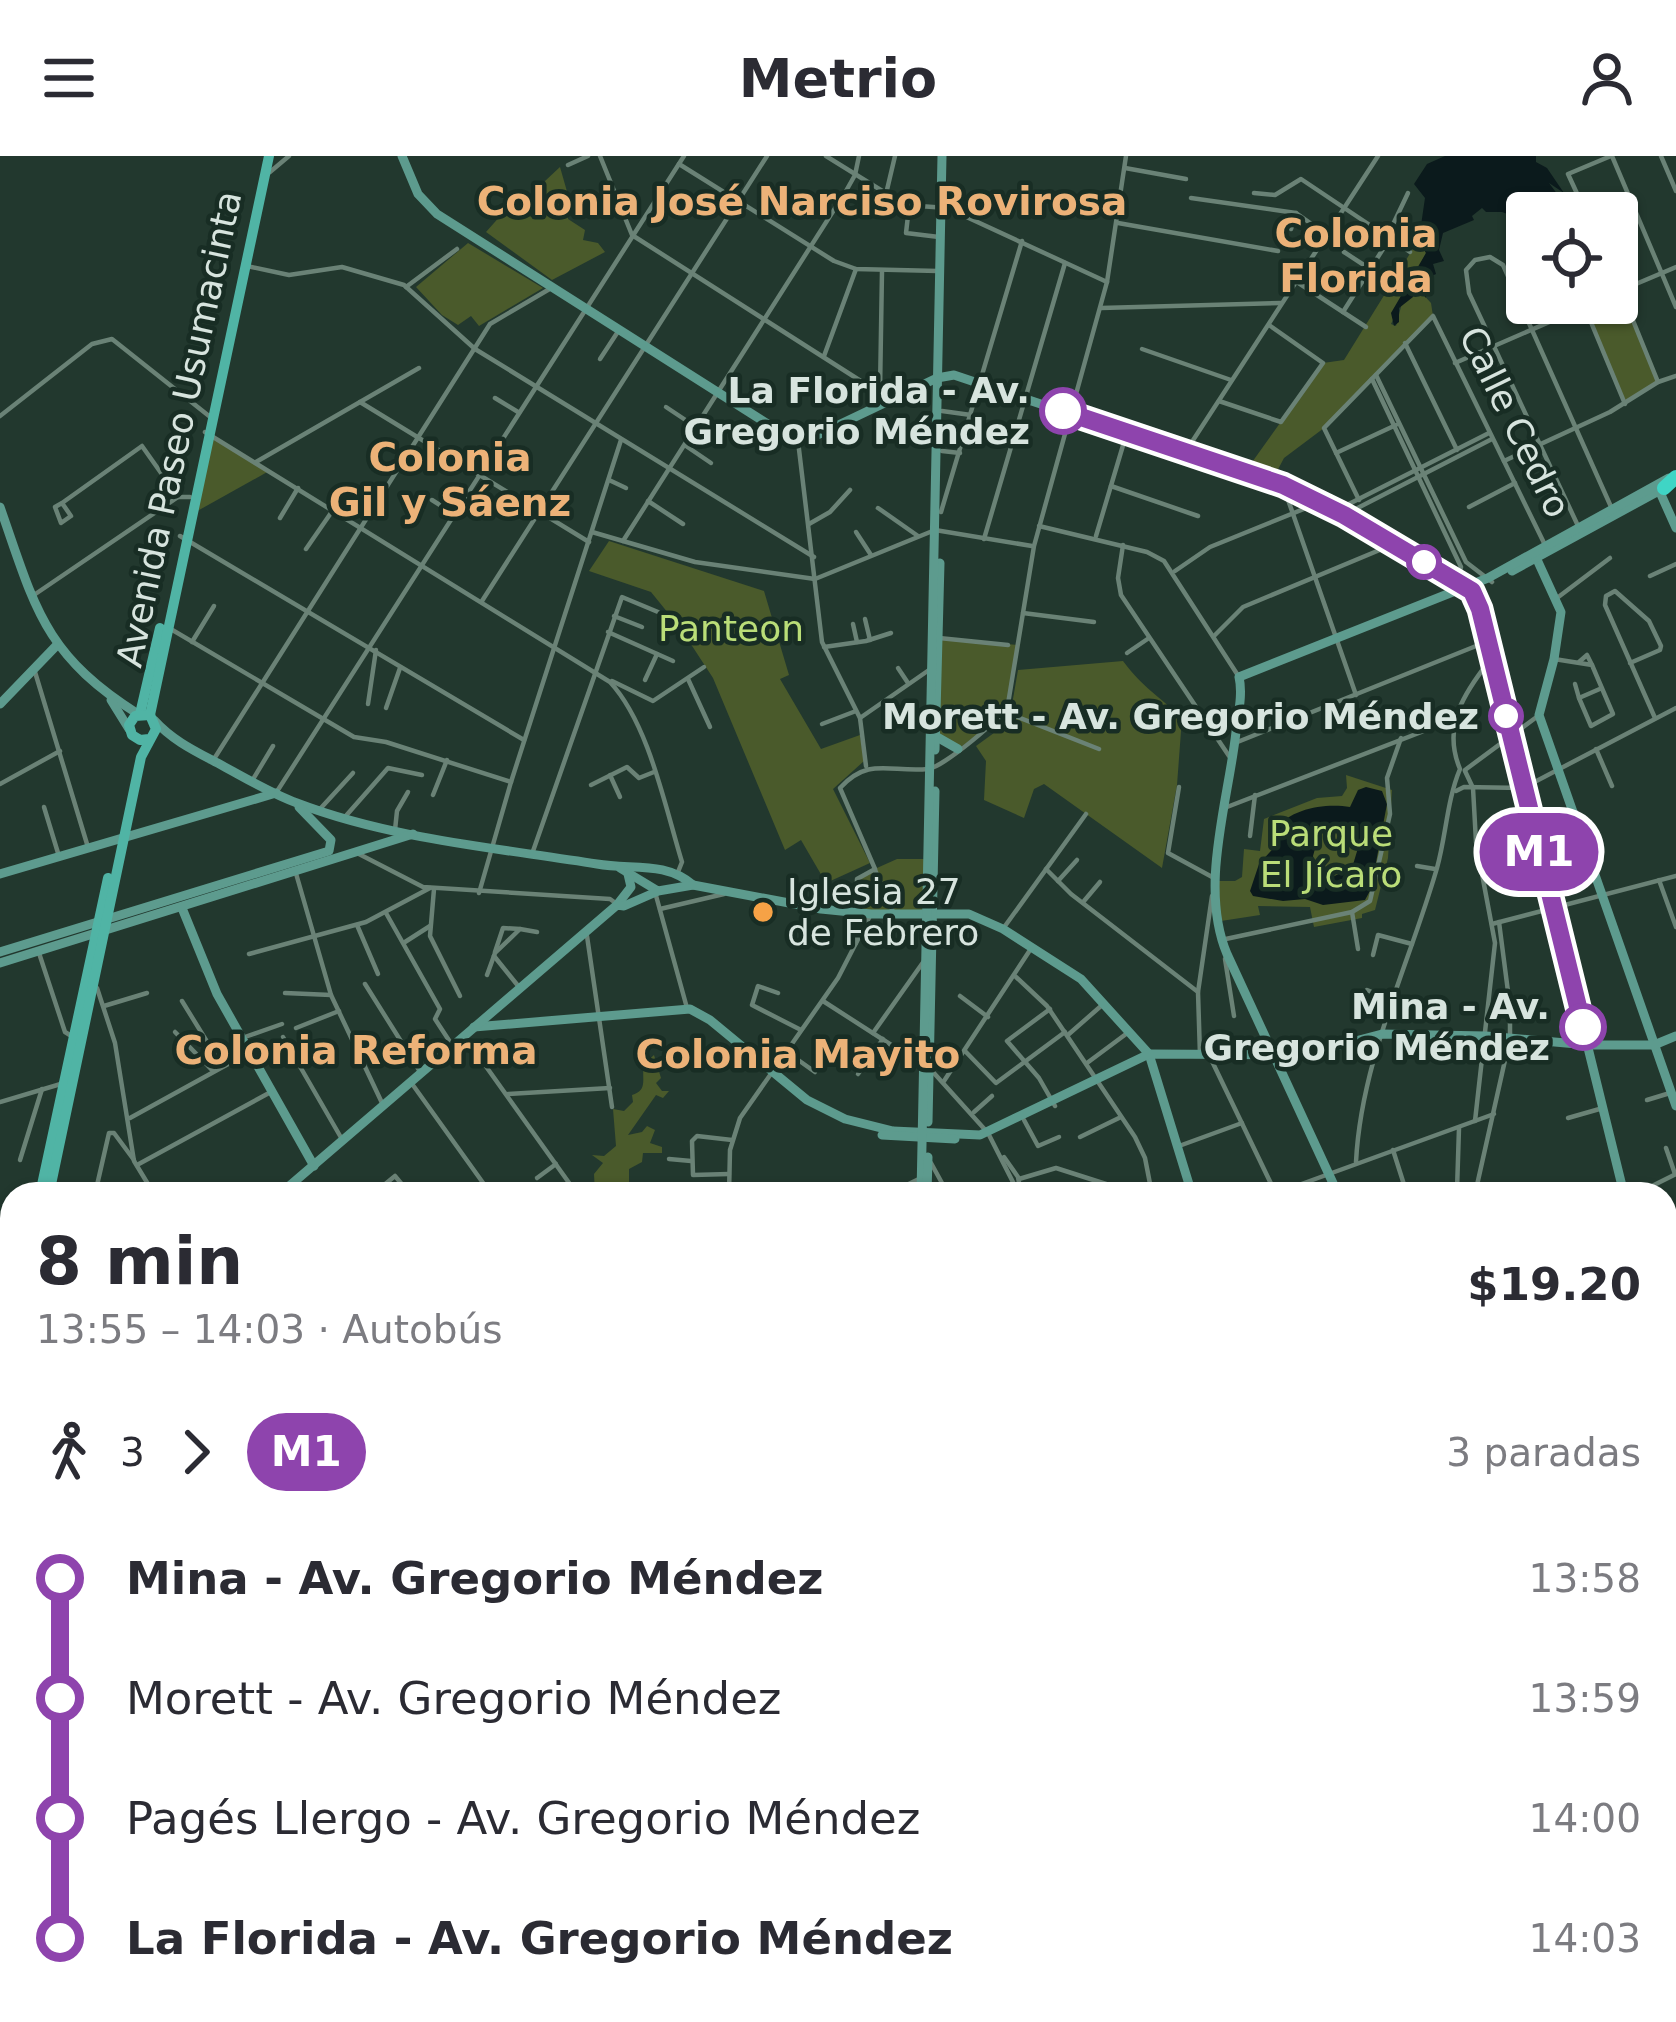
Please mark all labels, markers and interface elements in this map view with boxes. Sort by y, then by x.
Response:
icon: menu [36,45,102,111]
icon: person [1574,45,1640,111]
text: Metrio [739,47,937,110]
district label: Colonia José Narciso Rovirosa [477,179,1127,224]
street label: Avenida Paseo Usumacinta [108,187,250,671]
map controls [1506,192,1638,324]
button: locate [1506,192,1638,324]
district label: Colonia Florida [1274,211,1438,301]
street label: Calle Cedro [1451,320,1579,524]
place label: La Florida - Av. Gregorio Méndez [683,370,1030,452]
marker: La Florida - Av. Gregorio Méndez [1041,389,1085,433]
district label: Colonia Gil y Sáenz [329,435,571,525]
unlabelled marker [1408,546,1440,578]
park label: Panteon [658,608,804,649]
place label: Morett - Av. Gregorio Méndez [882,696,1479,737]
marker: Morett - Av. Gregorio Méndez [1490,700,1522,732]
park label: Parque El Jícaro [1260,813,1402,895]
line badge: M1 [1485,813,1593,891]
text: M1 [1503,827,1575,876]
place label: Iglesia 27 de Febrero [787,871,979,953]
marker: Iglesia 27 de Febrero [750,899,776,925]
place label: Mina - Av. Gregorio Méndez [1203,986,1550,1068]
marker: Mina - Av. Gregorio Méndez [1561,1005,1605,1049]
district label: Colonia Reforma [174,1028,538,1073]
district label: Colonia Mayito [636,1032,960,1077]
text: 8 min [36,1223,243,1300]
text: $19.20 [1467,1258,1641,1311]
text: 13:55 – 14:03 · Autobús [36,1307,503,1352]
icon: walk [36,1419,102,1485]
icon: forward [163,1419,229,1485]
text: M1 [271,1427,342,1476]
text: 3 [120,1430,145,1475]
text: 3 paradas [1446,1430,1641,1475]
text: Mina - Av. Gregorio Méndez [126,1552,824,1605]
text: 13:58 [1529,1556,1641,1601]
text: Morett - Av. Gregorio Méndez [126,1672,782,1725]
text: 13:59 [1529,1676,1641,1721]
text: Pagés Llergo - Av. Gregorio Méndez [126,1792,920,1845]
text: 14:00 [1529,1796,1641,1841]
text: La Florida - Av. Gregorio Méndez [126,1912,953,1965]
text: 14:03 [1529,1916,1641,1961]

